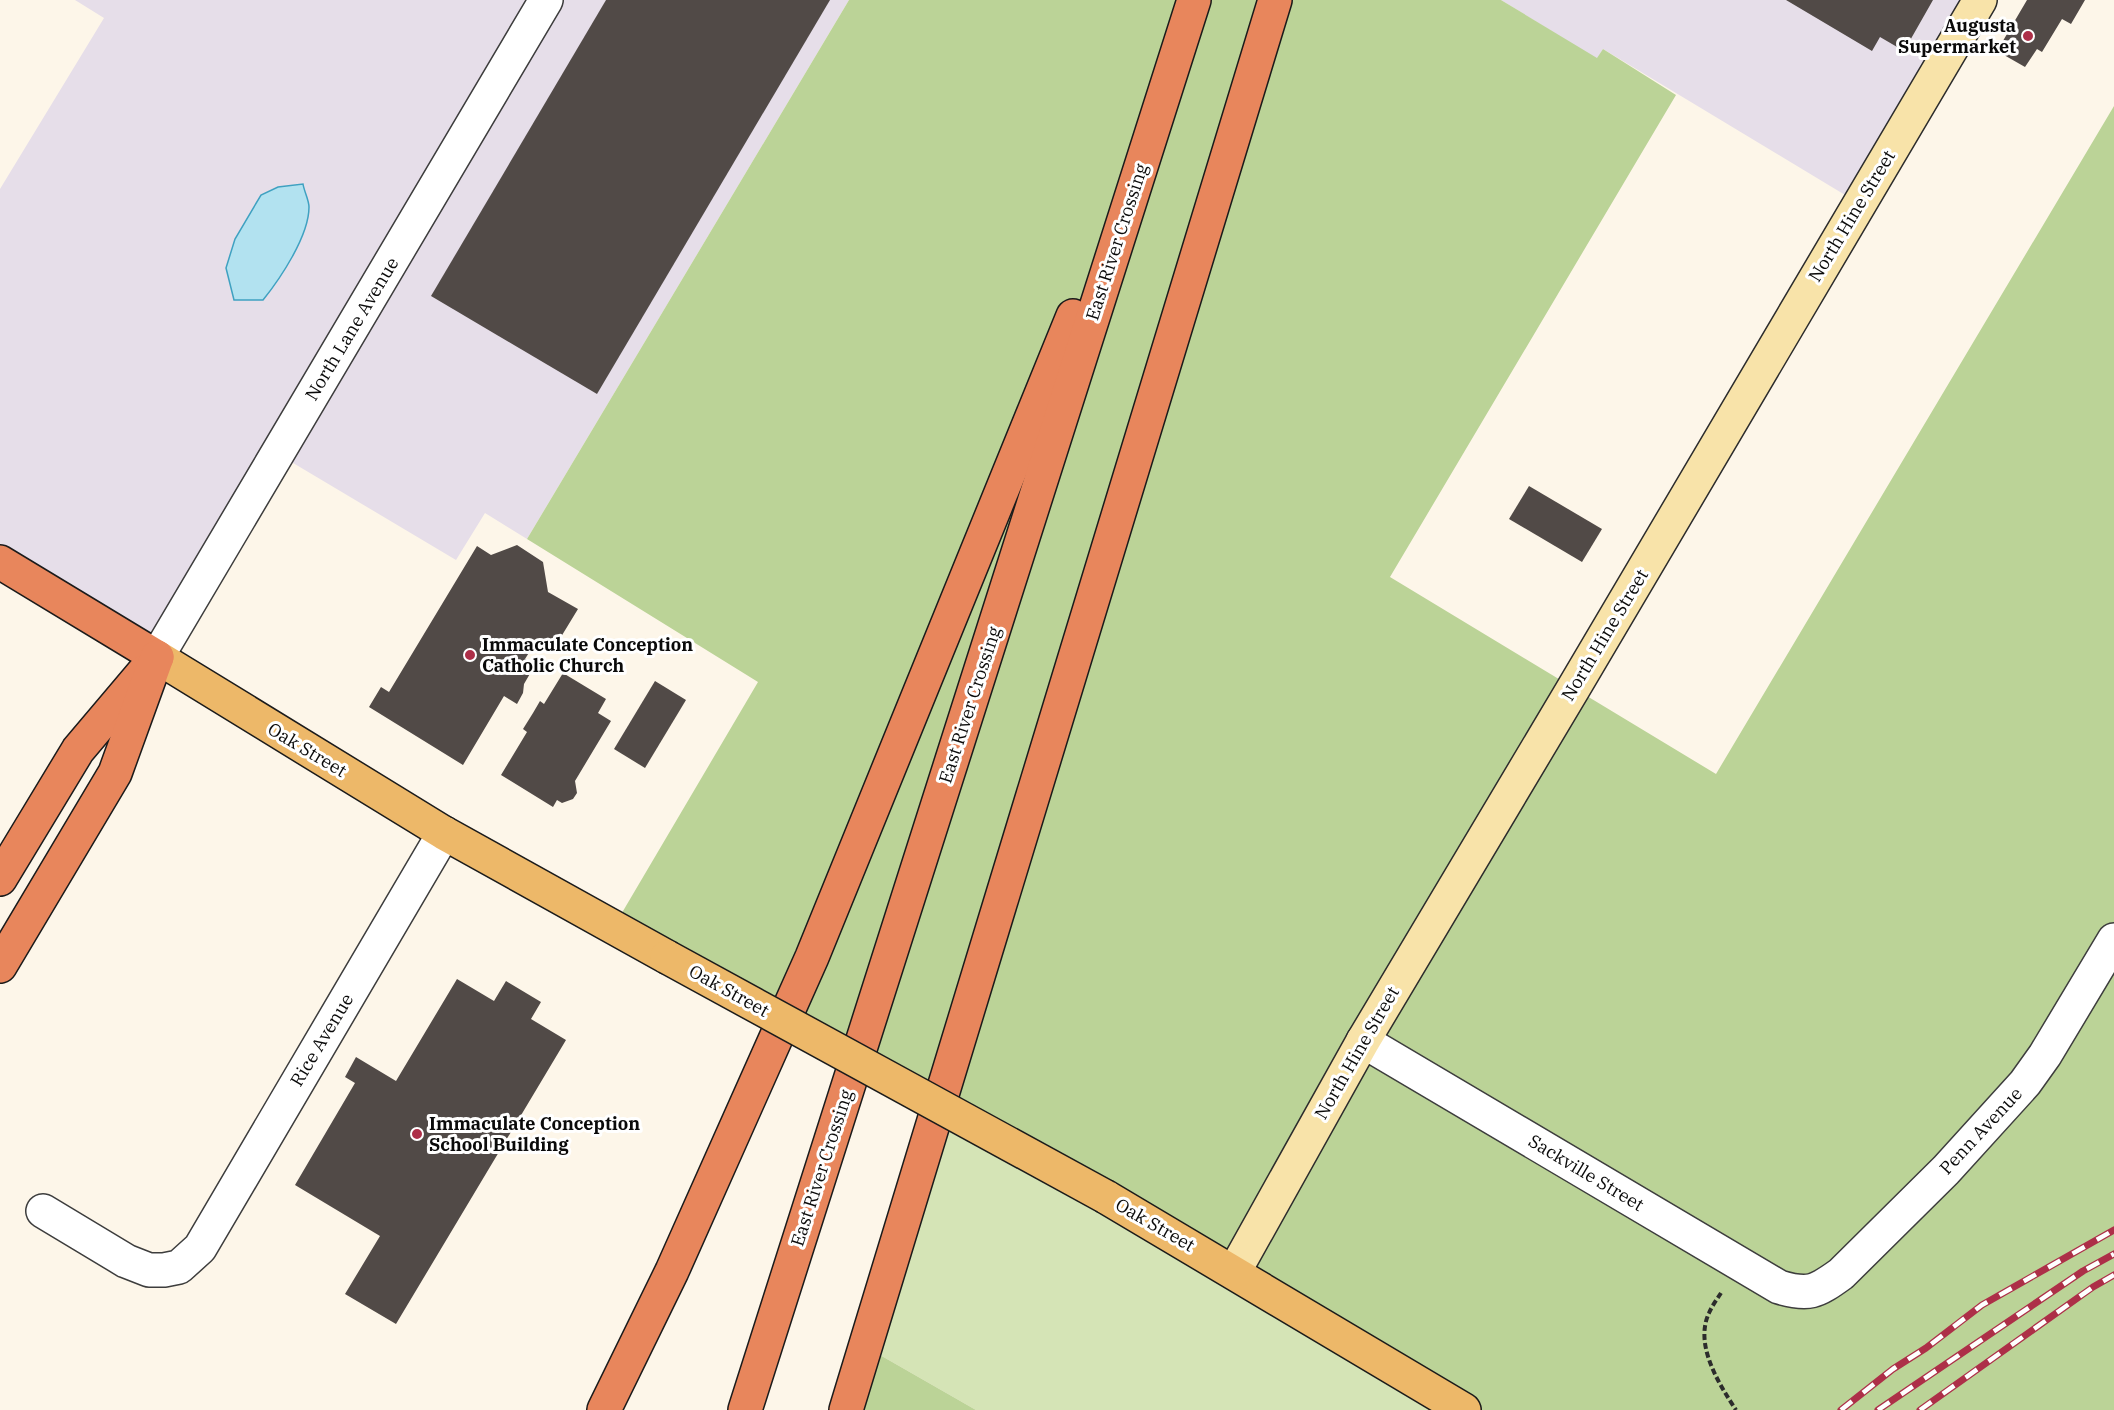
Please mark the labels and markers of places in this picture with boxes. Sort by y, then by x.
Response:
place label: Augusta Supermarket [1898,14,2016,58]
marker: Augusta Supermarket [2021,29,2035,43]
place label: Immaculate Conception Catholic Church [482,633,693,677]
marker: Immaculate Conception Catholic Church [463,648,477,662]
place label: Immaculate Conception School Building [429,1112,640,1156]
marker: Immaculate Conception School Building [410,1127,424,1141]

